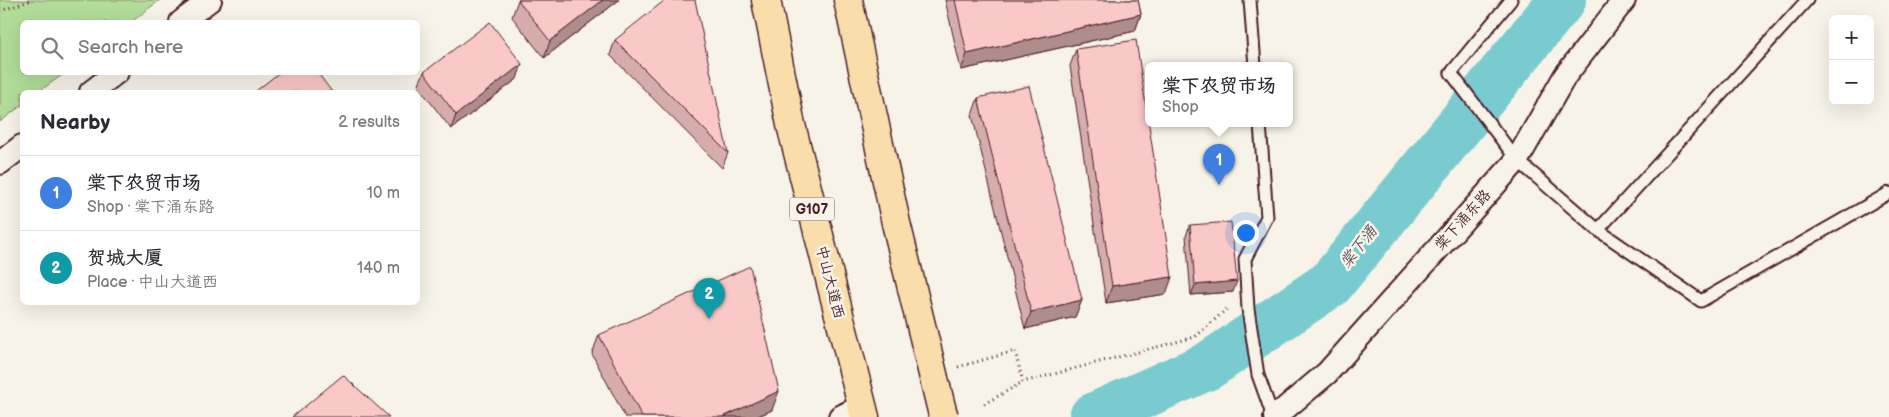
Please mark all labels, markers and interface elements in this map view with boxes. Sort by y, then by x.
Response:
map controls [1829,15,1874,105]
button: + [1829,15,1874,60]
search box [20,20,420,75]
icon: search [38,34,66,62]
text: Search here [78,36,183,59]
button: − [1829,60,1874,105]
popup [1145,62,1293,127]
text: 棠下农贸市场 [1162,75,1276,98]
text: Shop [1162,98,1199,117]
text: Nearby [40,110,110,135]
text: 2 results [338,113,400,132]
pin: 1 [1203,144,1235,185]
text: 棠下农贸市场 [87,172,201,195]
text: 1 [53,184,59,203]
text: 10 m [367,184,400,203]
street label: 棠下涌东路 [1431,186,1495,254]
text: Shop · 棠下涌东路 [87,198,214,217]
road number: G107 [790,198,834,220]
your location [1233,220,1259,246]
water label: 棠下涌 [1337,222,1382,272]
street label: 中山大道西 [812,243,848,321]
text: 贺城大厦 [87,247,163,270]
text: 2 [51,259,61,278]
text: 140 m [357,259,400,278]
text: Place · 中山大道西 [87,273,218,292]
pin: 2 [693,278,725,319]

